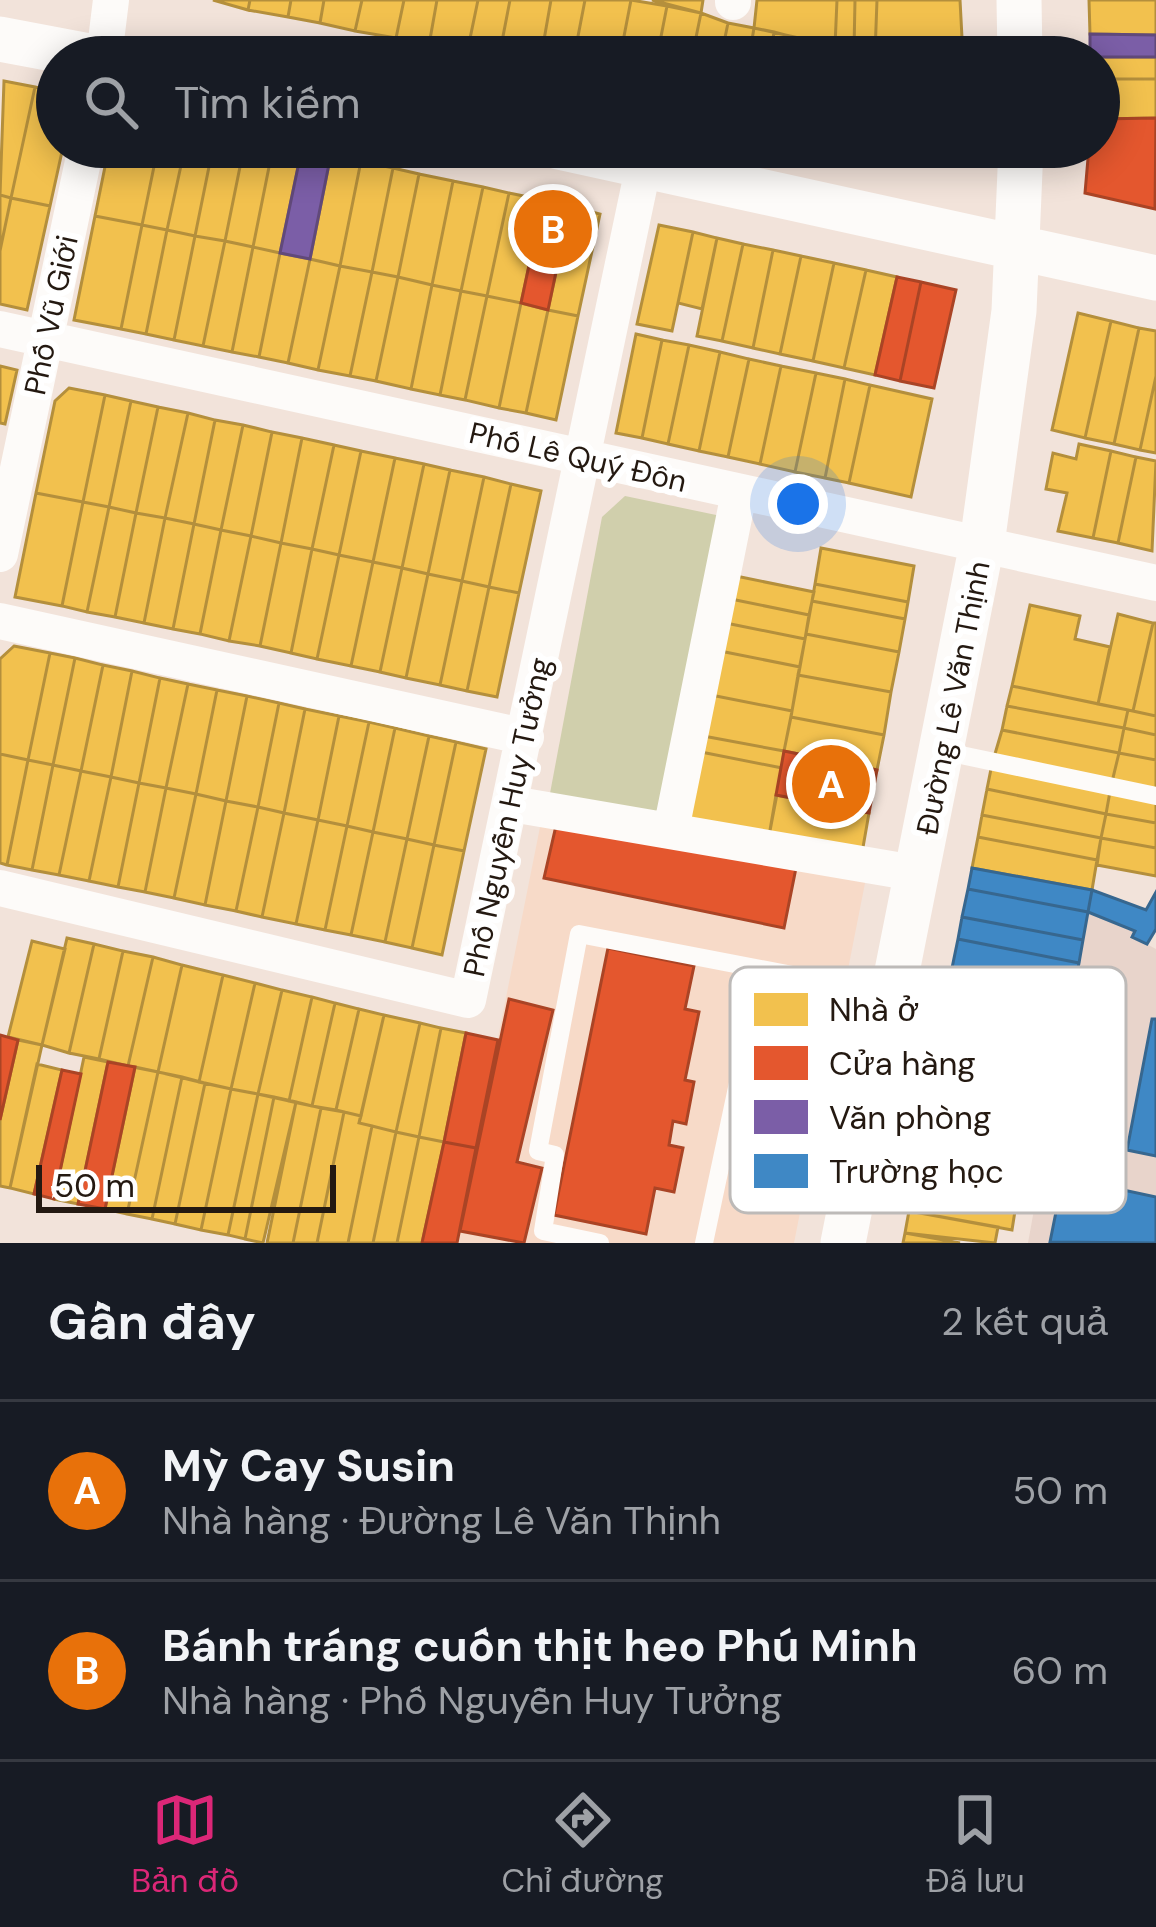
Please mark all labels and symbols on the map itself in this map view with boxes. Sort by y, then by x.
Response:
pin: B [514,184,592,274]
street label: Phố Vũ Giới [15,232,87,398]
street label: Phố Lê Quý Đôn [465,413,691,501]
your location [768,474,828,534]
street label: Đường Lê Văn Thịnh [907,558,999,838]
street label: Phố Nguyễn Huy Tưởng [454,654,560,980]
pin: A [792,739,870,829]
legend [730,967,1126,1213]
text: Nhà ở [829,988,919,1031]
text: Cửa hàng [829,1042,976,1085]
text: Văn phòng [829,1096,991,1139]
text: Trường học [829,1150,1004,1193]
scale bar [36,1159,336,1212]

